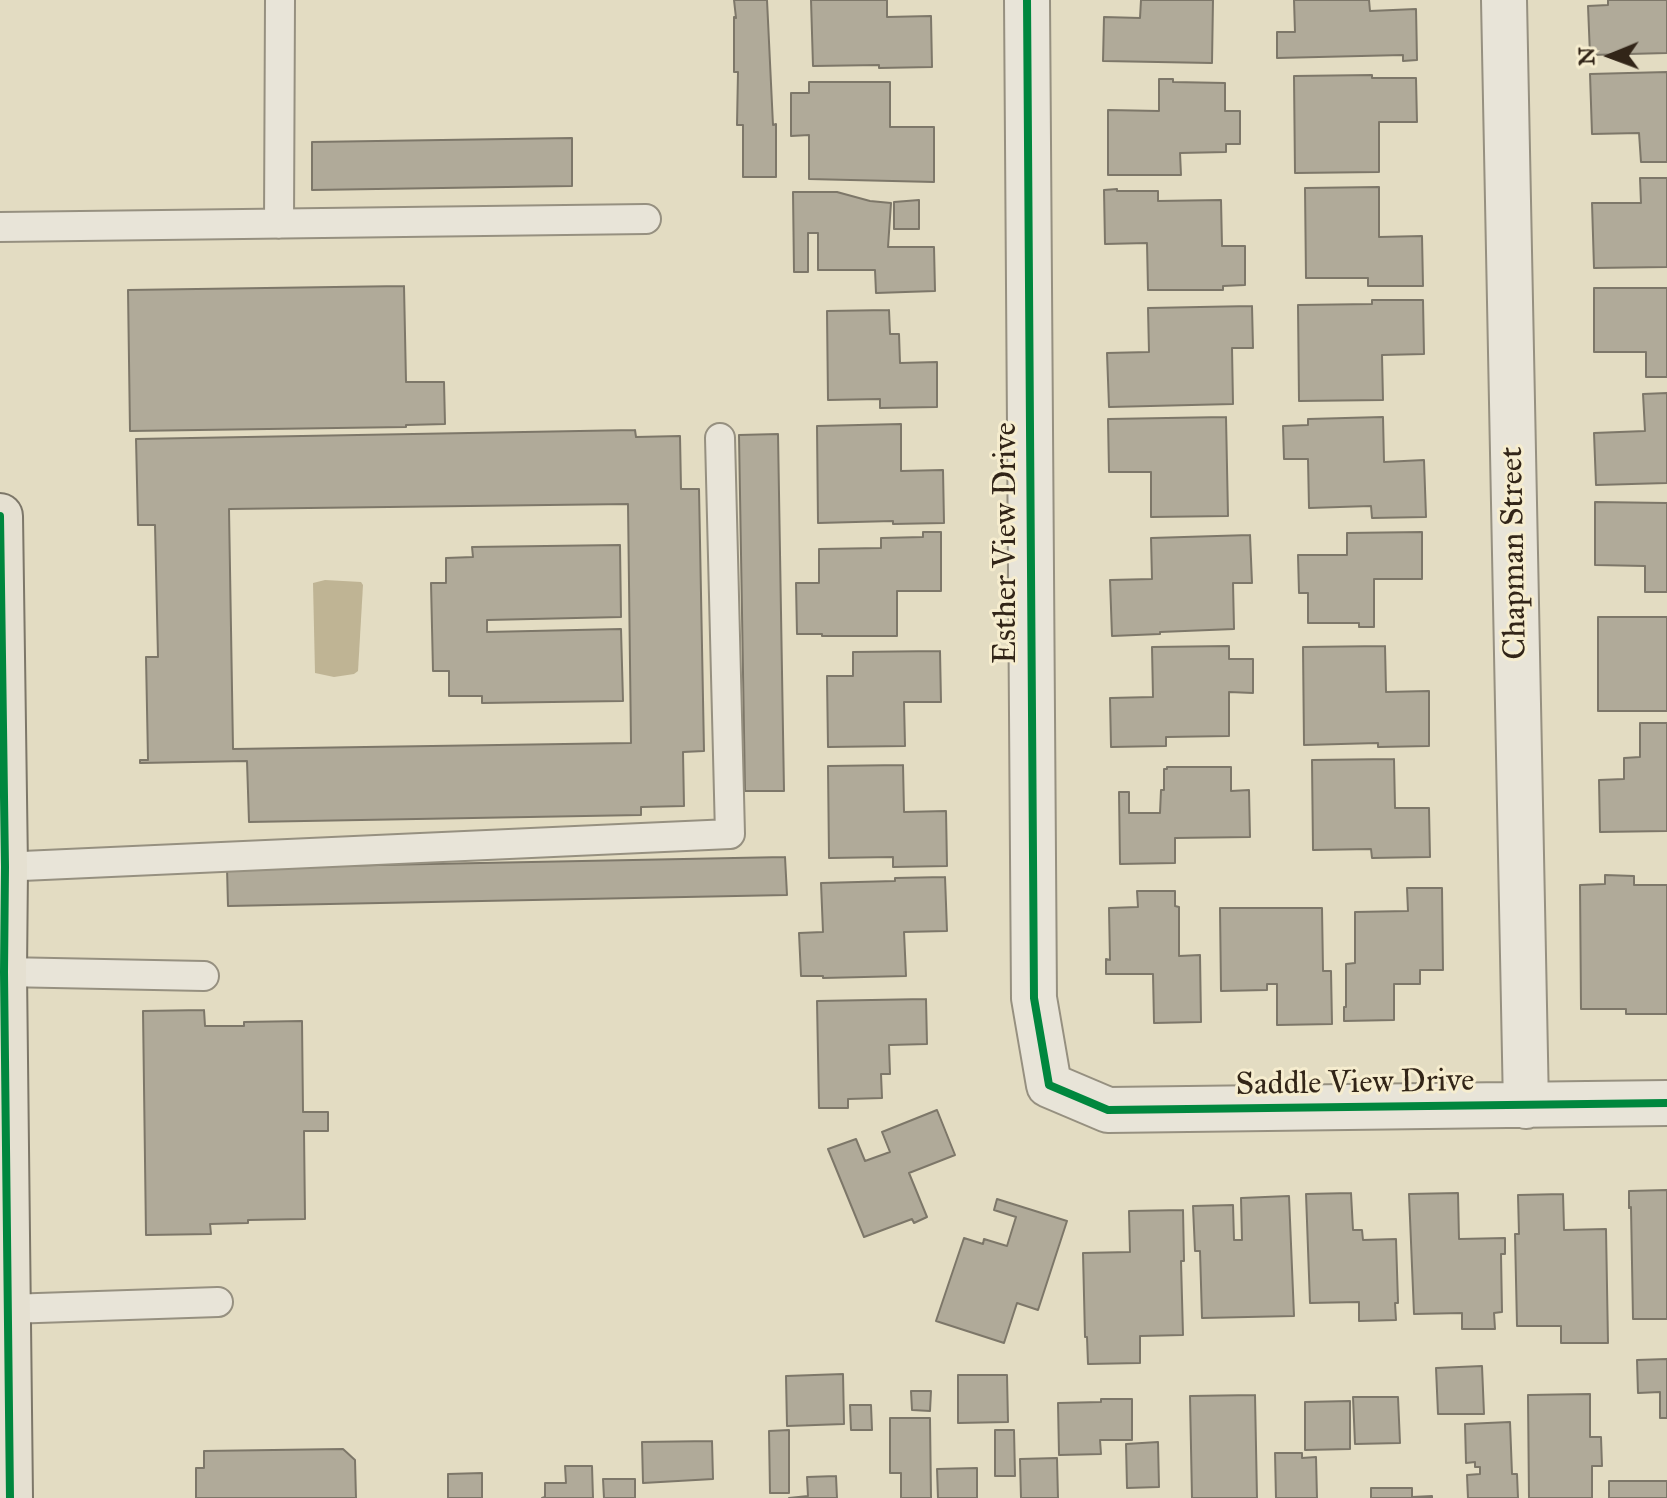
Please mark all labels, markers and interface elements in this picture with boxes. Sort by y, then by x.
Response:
north arrow [1571,16,1651,96]
text: N [1573,47,1600,66]
street label: Esther View Drive [988,422,1026,664]
street label: Chapman Street [1494,446,1536,660]
street label: Saddle View Drive [1235,1063,1475,1105]

